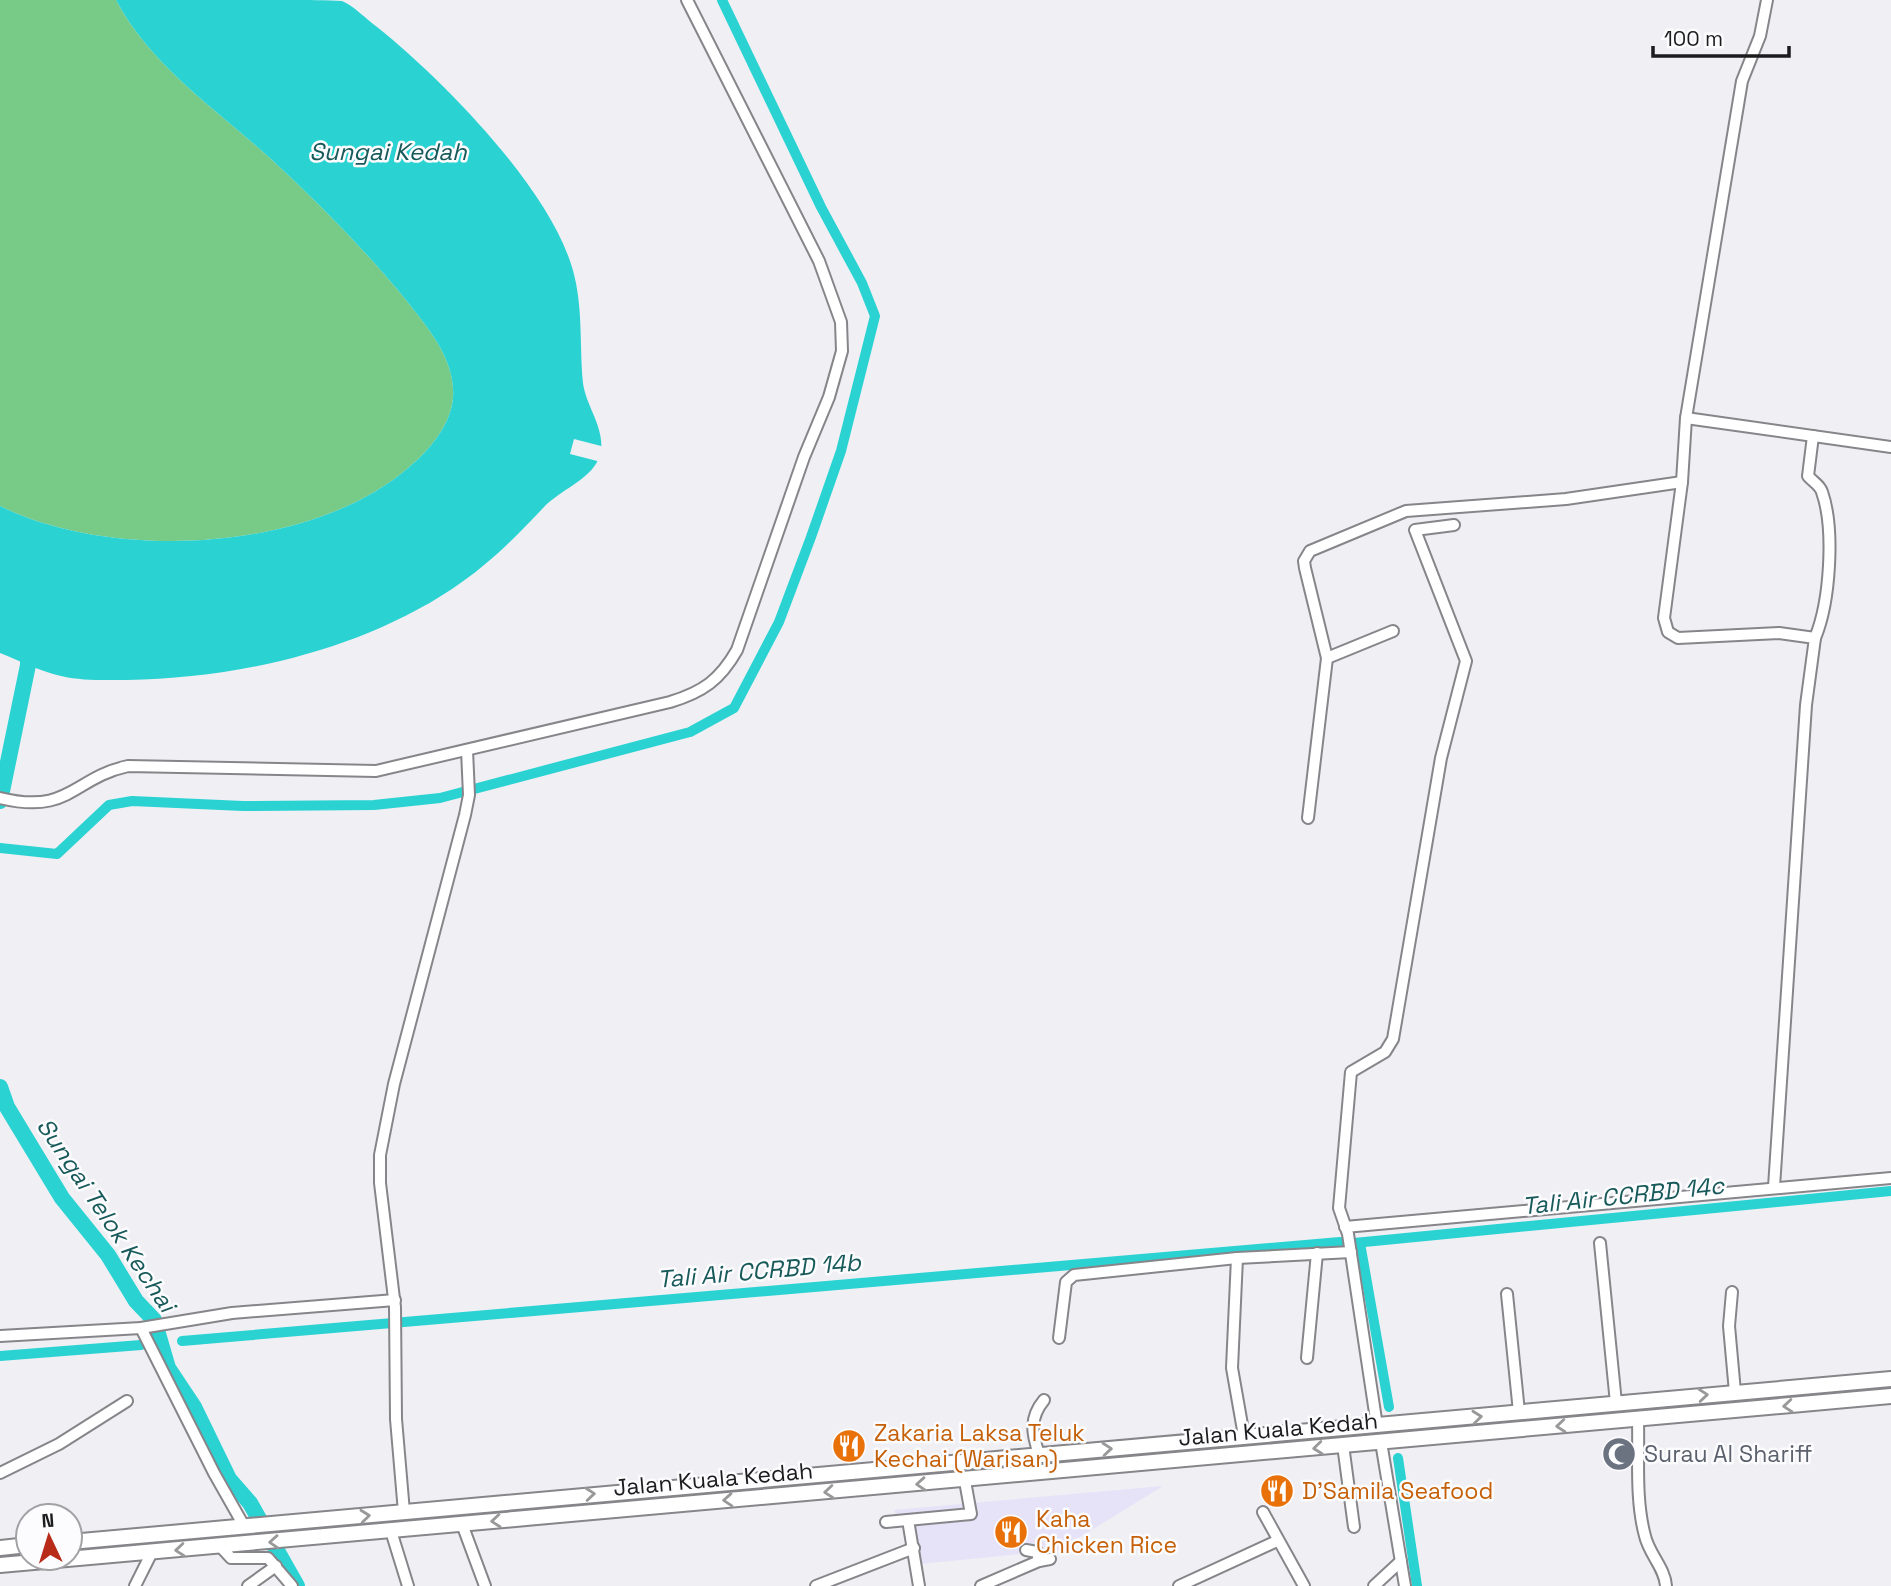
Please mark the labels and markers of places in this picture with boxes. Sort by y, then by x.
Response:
place label: Zakaria Laksa Teluk Kechai (Warisan) [874,1418,1085,1474]
restaurant icon: Zakaria Laksa Teluk Kechai (Warisan) [830,1427,868,1465]
mosque icon: Surau Al Shariff [1600,1435,1638,1473]
place label: Surau Al Shariff [1644,1439,1812,1469]
restaurant icon: D'Samila Seafood [1258,1472,1296,1510]
place label: D'Samila Seafood [1302,1476,1493,1506]
place label: Kaha Chicken Rice [1036,1504,1177,1560]
restaurant icon: Kaha Chicken Rice [992,1513,1030,1551]

